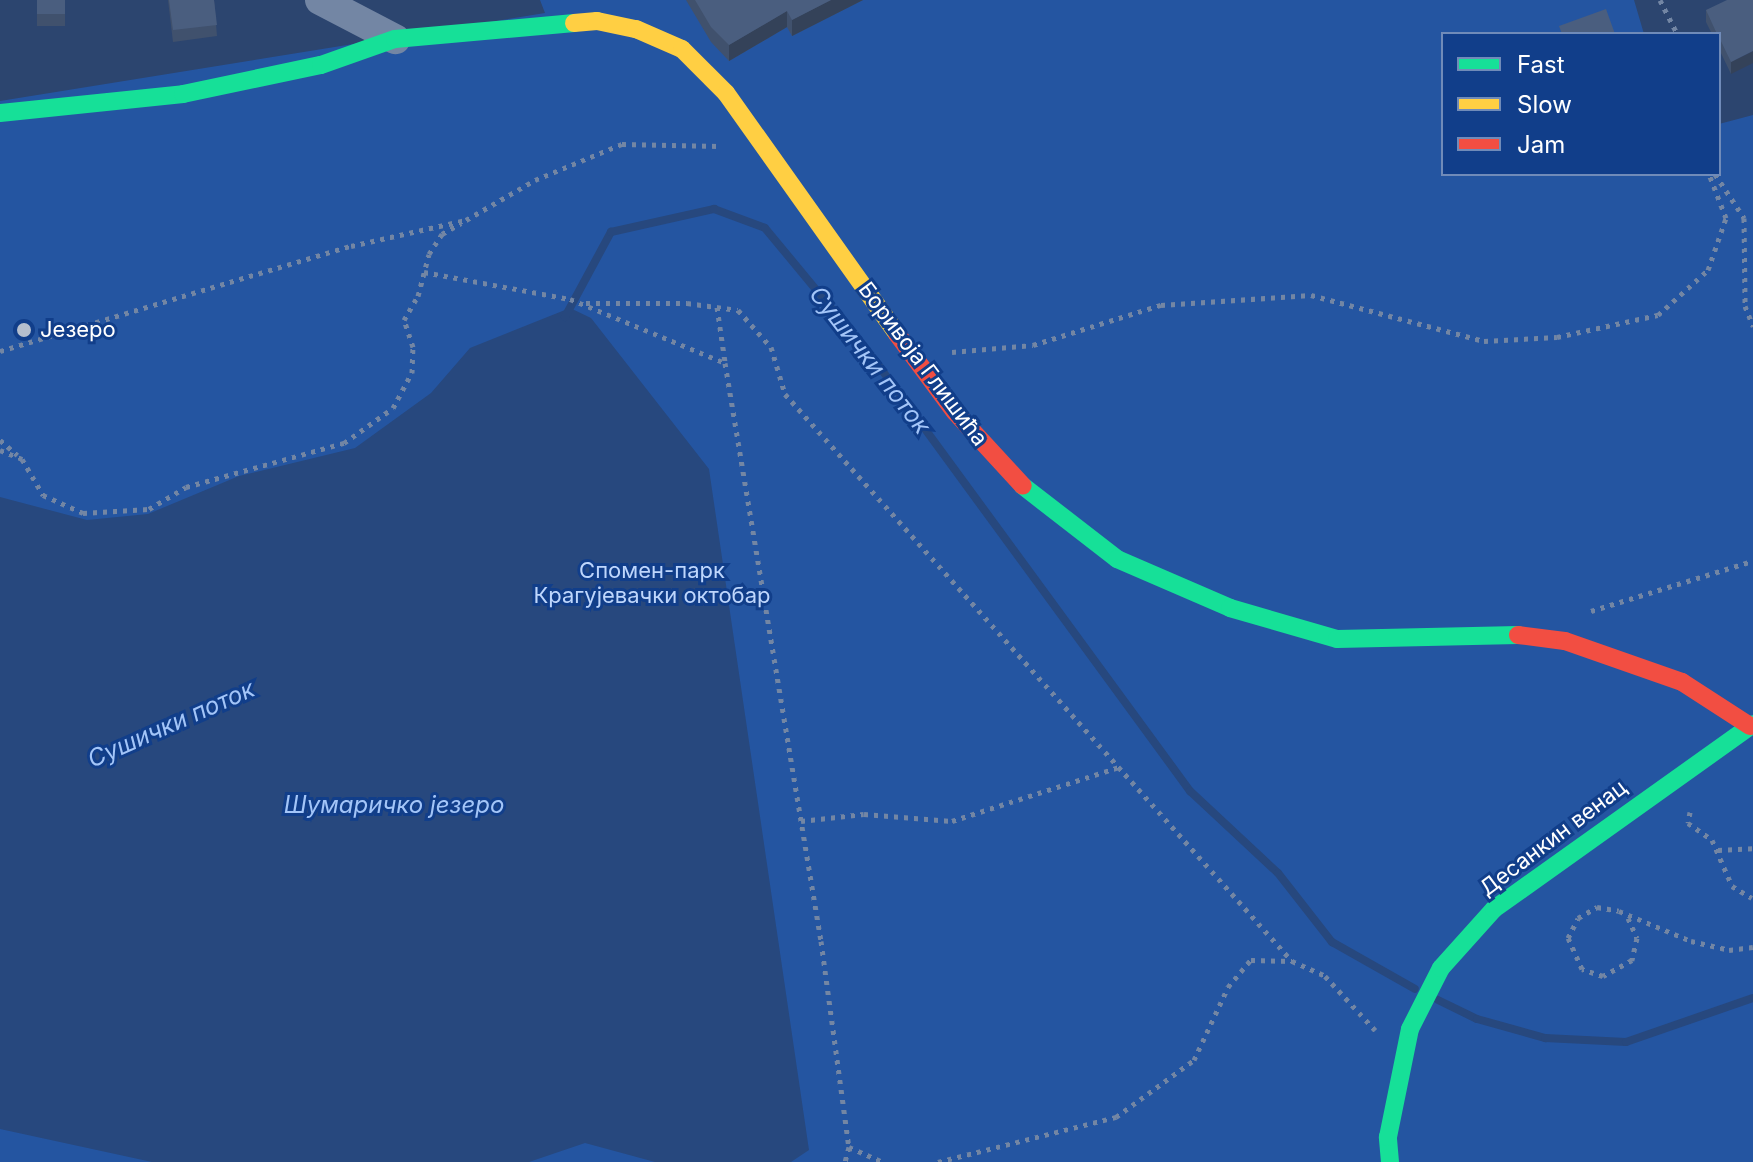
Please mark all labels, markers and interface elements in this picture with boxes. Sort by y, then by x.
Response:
legend [1441,32,1721,176]
text: Fast [1517,50,1565,79]
text: Slow [1517,90,1572,119]
text: Jam [1517,130,1565,159]
street label: Боривоја Глишића [853,277,993,451]
water label: Сушички поток [803,280,937,440]
place label: Језеро [40,317,116,343]
marker: Језеро [15,321,33,339]
park label: Спомен-парк Крагујевачки октобар [534,557,770,608]
water label: Сушички поток [83,674,259,774]
street label: Десанкин венац [1474,774,1632,902]
water label: Шумаричко језеро [284,791,504,819]

